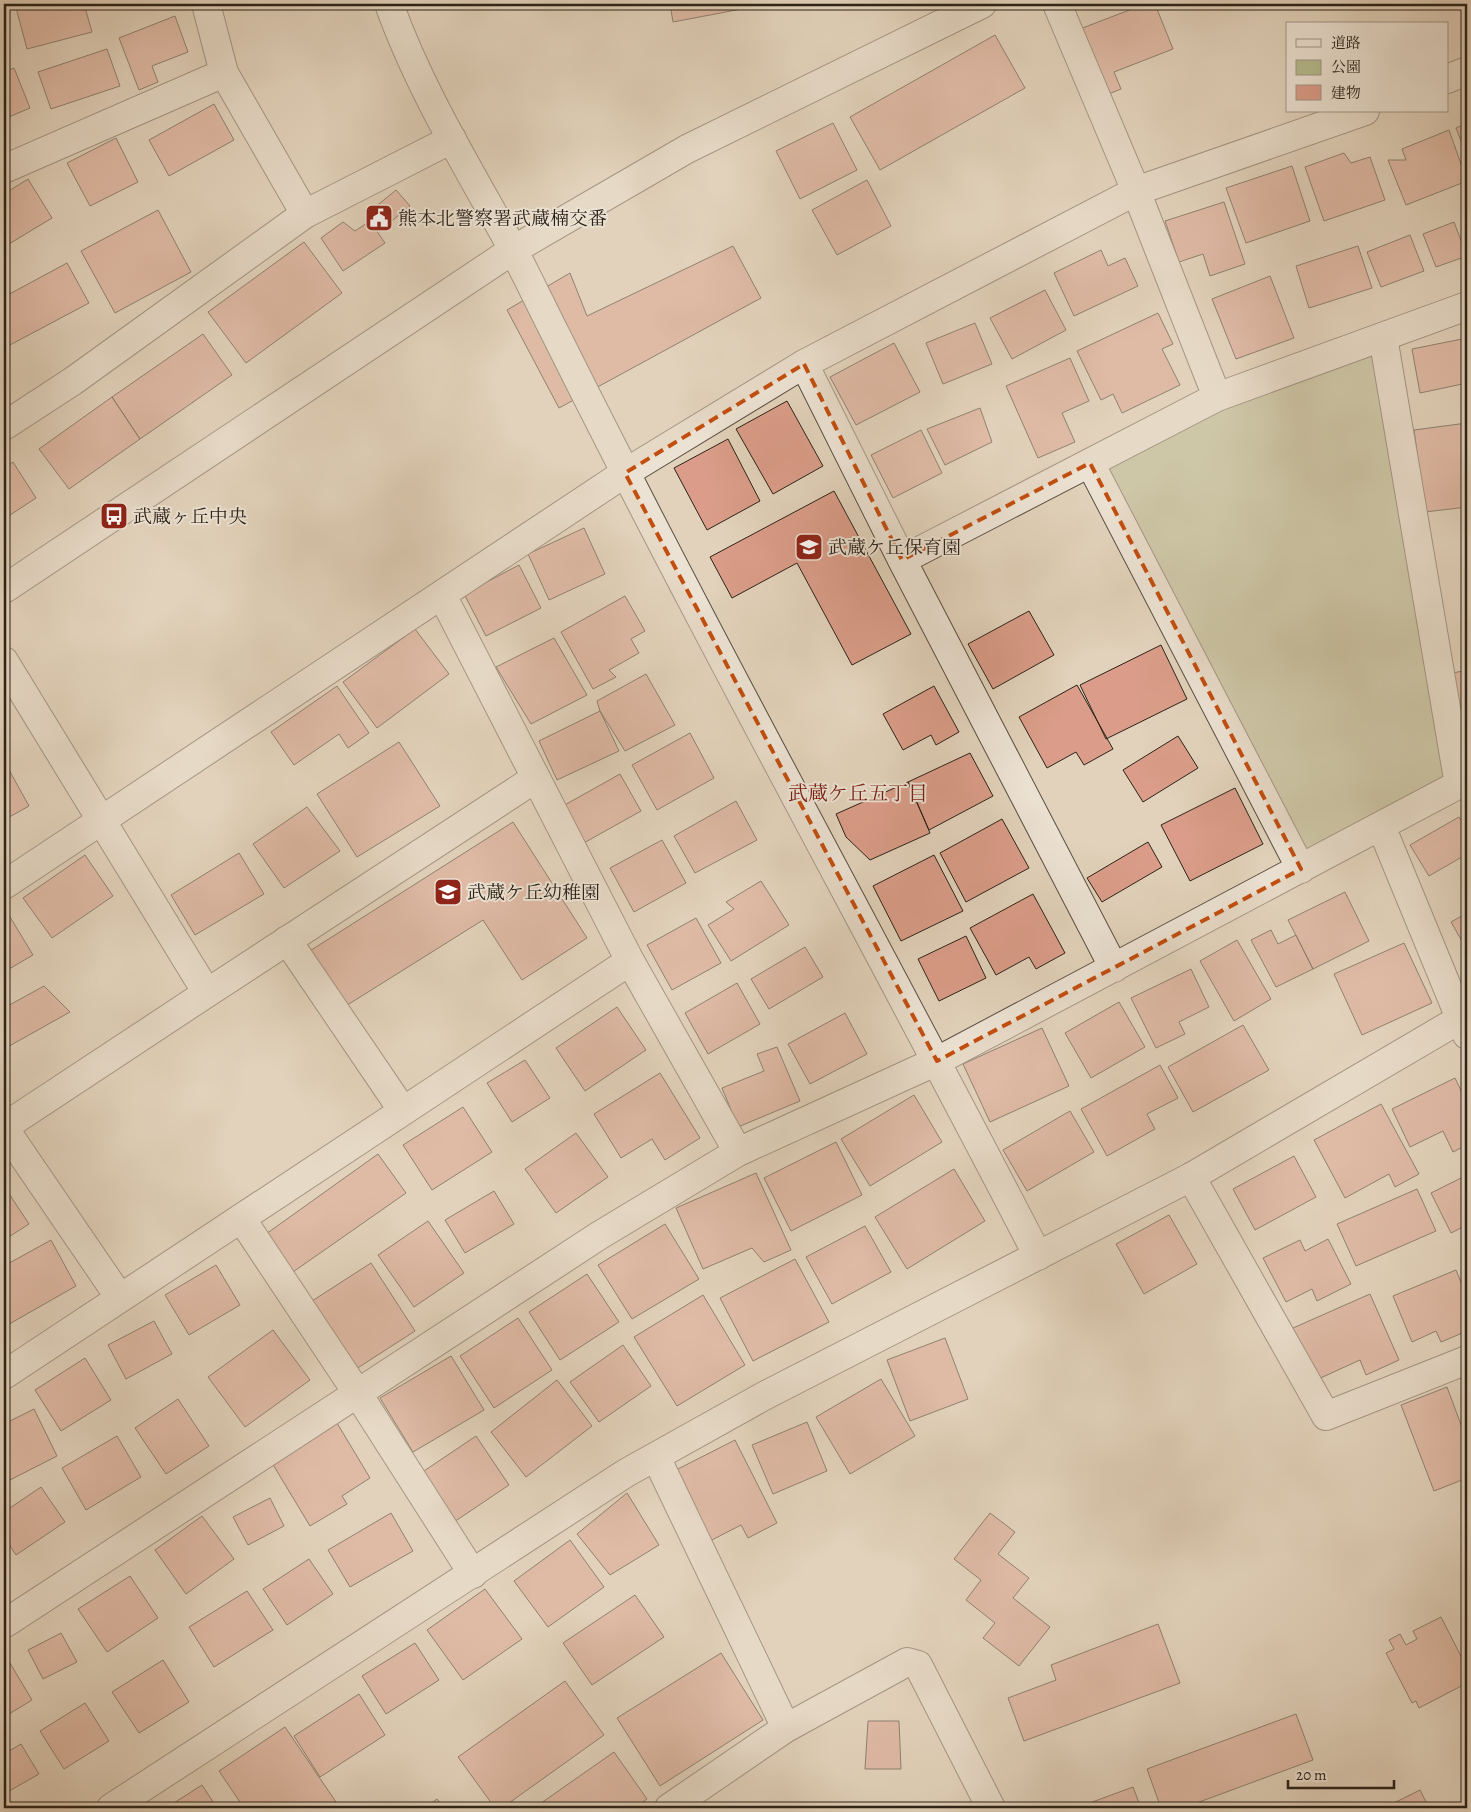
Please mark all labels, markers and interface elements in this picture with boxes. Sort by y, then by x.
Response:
legend [1286,22,1448,112]
text: 道路 [1331,33,1361,53]
text: 公園 [1331,57,1361,77]
text: 建物 [1331,83,1361,103]
public building icon: 熊本北警察署武蔵楠交番 [364,203,394,233]
place label: 熊本北警察署武蔵楠交番 [398,206,607,232]
bus stop icon: 武蔵ヶ丘中央 [99,501,129,531]
place label: 武蔵ヶ丘中央 [133,504,247,530]
school or university icon: 武蔵ケ丘保育園 [794,532,824,562]
place label: 武蔵ケ丘保育園 [828,535,961,561]
district label: 武蔵ケ丘五丁目 [788,780,928,807]
school or university icon: 武蔵ケ丘幼稚園 [433,877,463,907]
place label: 武蔵ケ丘幼稚園 [467,880,600,906]
scale bar [1288,1757,1395,1789]
text: 20 m [1296,1765,1327,1785]

